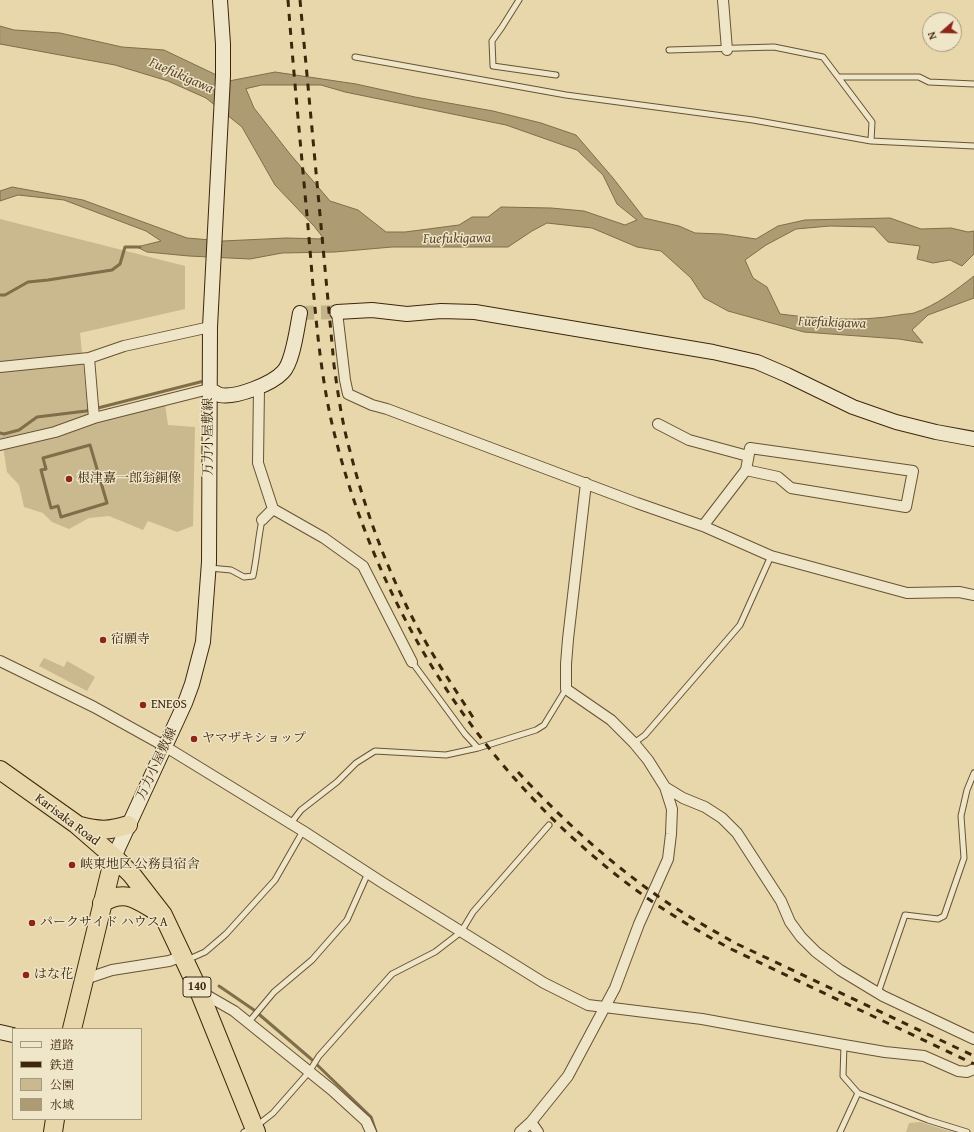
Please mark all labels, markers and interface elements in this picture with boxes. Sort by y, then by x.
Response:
north arrow [922,12,962,52]
text: N [923,30,940,42]
water label: Fuefukigawa [146,54,216,98]
water label: Fuefukigawa [423,230,491,248]
water label: Fuefukigawa [798,313,866,333]
street label: 万力小屋敷線 [201,398,217,476]
place label: 根津嘉一郎翁銅像 [77,471,181,487]
marker: 根津嘉一郎翁銅像 [64,474,74,484]
place label: 宿願寺 [111,632,150,648]
marker: 宿願寺 [98,635,108,645]
place label: ENEOS [151,697,187,713]
marker: ENEOS [138,700,148,710]
street label: 万力小屋敷線 [133,725,181,803]
place label: ヤマザキショップ [202,731,306,747]
marker: ヤマザキショップ [189,734,199,744]
street label: Karisaka Road [32,791,102,849]
place label: 峡東地区 公務員宿舎 [80,857,200,873]
marker: 峡東地区 公務員宿舎 [67,860,77,870]
place label: パークサイド ハウスA [40,915,168,931]
marker: パークサイド ハウスA [27,918,37,928]
place label: はな花 [34,967,73,983]
marker: はな花 [21,970,31,980]
road number: 140 [183,977,211,997]
legend [12,1028,142,1120]
text: 道路 [50,1036,74,1053]
text: 鉄道 [50,1056,74,1073]
text: 公園 [50,1076,74,1093]
text: 水域 [50,1096,74,1113]

